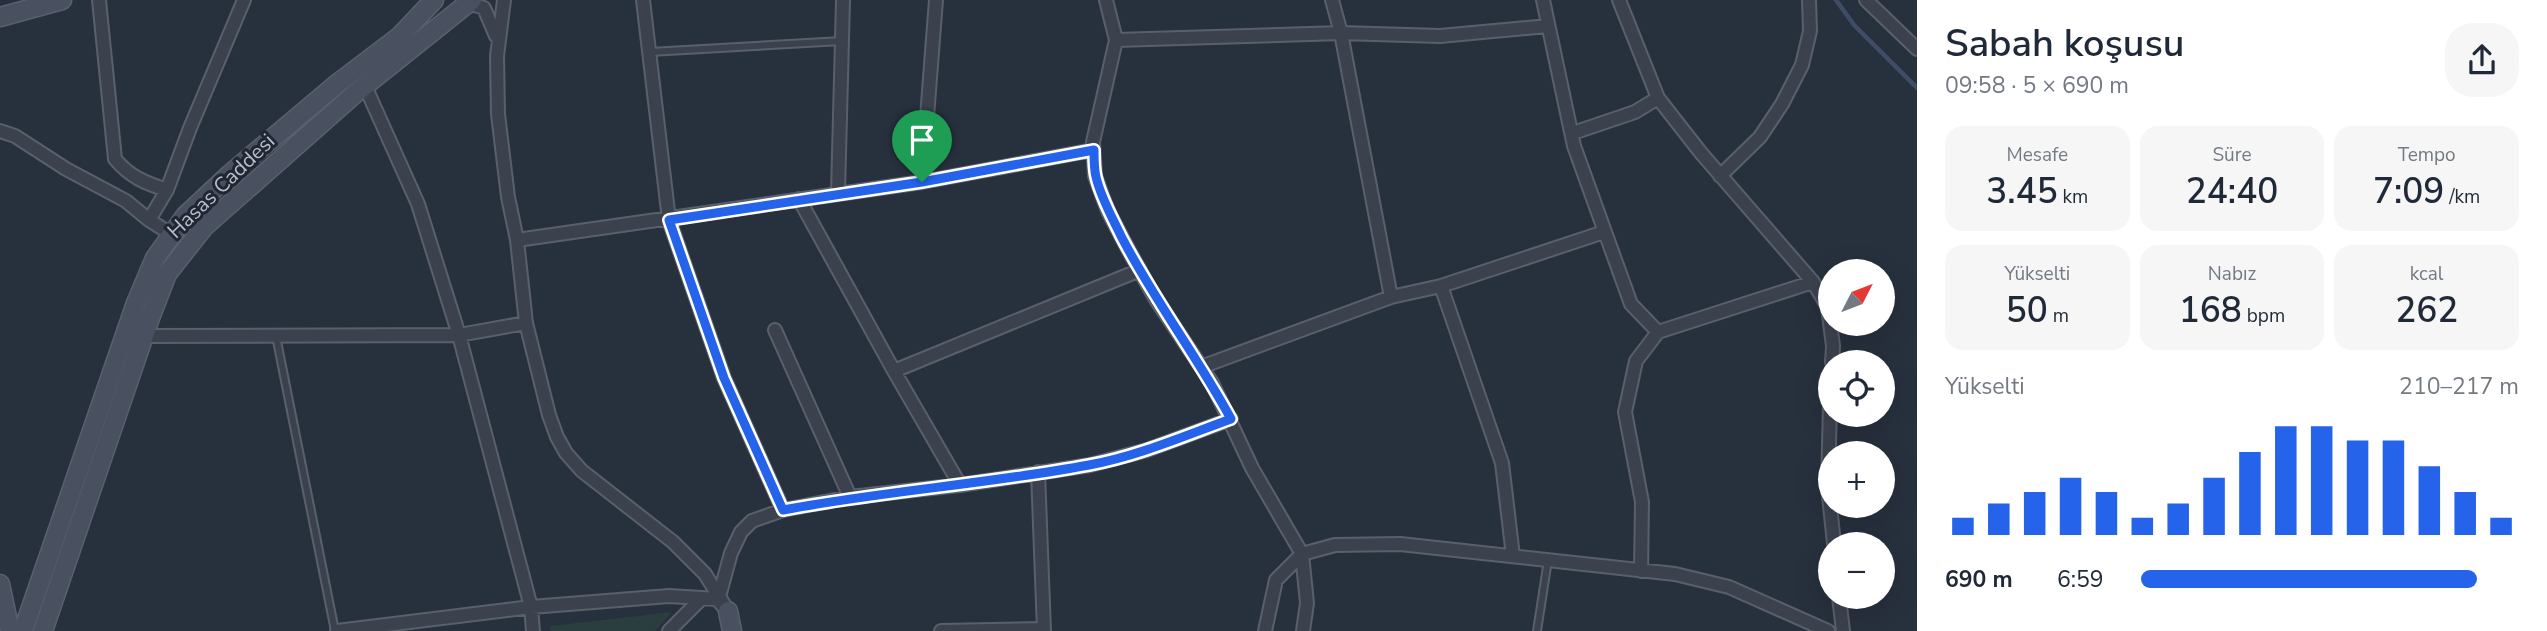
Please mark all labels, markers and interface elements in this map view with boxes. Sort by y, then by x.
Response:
text: Sabah koşusu [1945,18,2184,69]
button: share [2445,23,2519,97]
text: 09:58 · 5 × 690 m [1945,70,2129,101]
pin [892,110,952,182]
icon: arrive [903,121,941,159]
street label: Hasas Caddesi [161,128,281,244]
text: Mesafe [2006,142,2068,168]
text: Süre [2212,142,2252,168]
text: Tempo [2398,142,2456,168]
text: 3.45 [1986,168,2058,215]
text: 24:40 [2186,168,2278,215]
text: 7:09 [2373,168,2444,215]
text: km [2058,184,2088,210]
text: /km [2444,184,2480,210]
north arrow [1818,259,1895,336]
map controls [1818,259,1895,609]
text: Yükselti [2004,261,2070,287]
text: Nabız [2208,261,2256,287]
text: kcal [2410,261,2444,287]
text: 50 [2006,287,2048,334]
text: 168 [2179,287,2242,334]
text: 262 [2395,287,2458,334]
text: m [2048,303,2069,329]
text: bpm [2242,303,2285,329]
button: locate [1818,350,1895,427]
text: Yükselti [1945,371,2025,402]
text: 210–217 m [2399,371,2519,402]
button: + [1818,441,1895,518]
button: − [1818,532,1895,609]
text: 690 m [1945,564,2013,595]
text: 6:59 [2057,564,2104,595]

